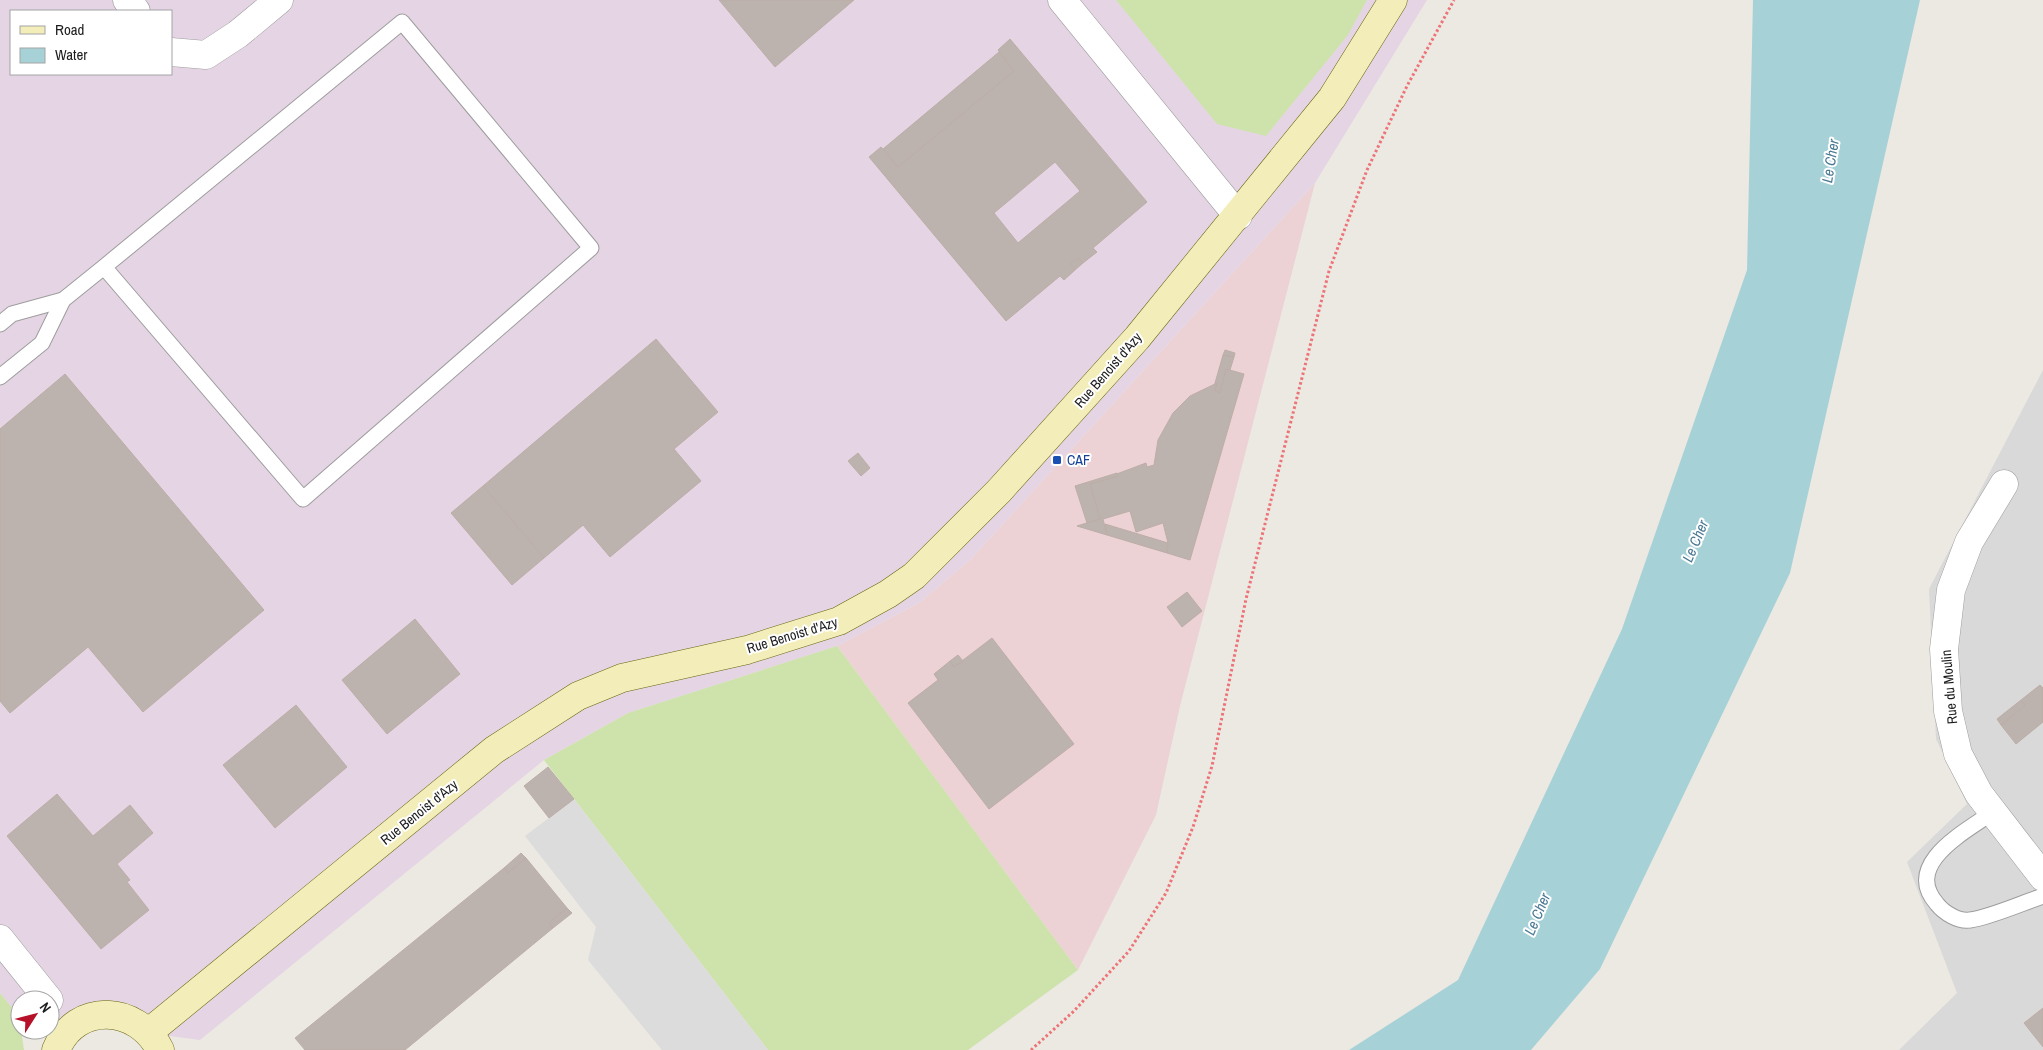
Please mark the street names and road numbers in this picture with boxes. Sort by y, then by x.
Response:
street label: Rue Benoist d'Azy [1070,328,1146,411]
street label: Rue Benoist d'Azy [744,613,840,657]
street label: Rue du Moulin [1937,649,1961,725]
street label: Rue Benoist d'Azy [377,775,461,849]

